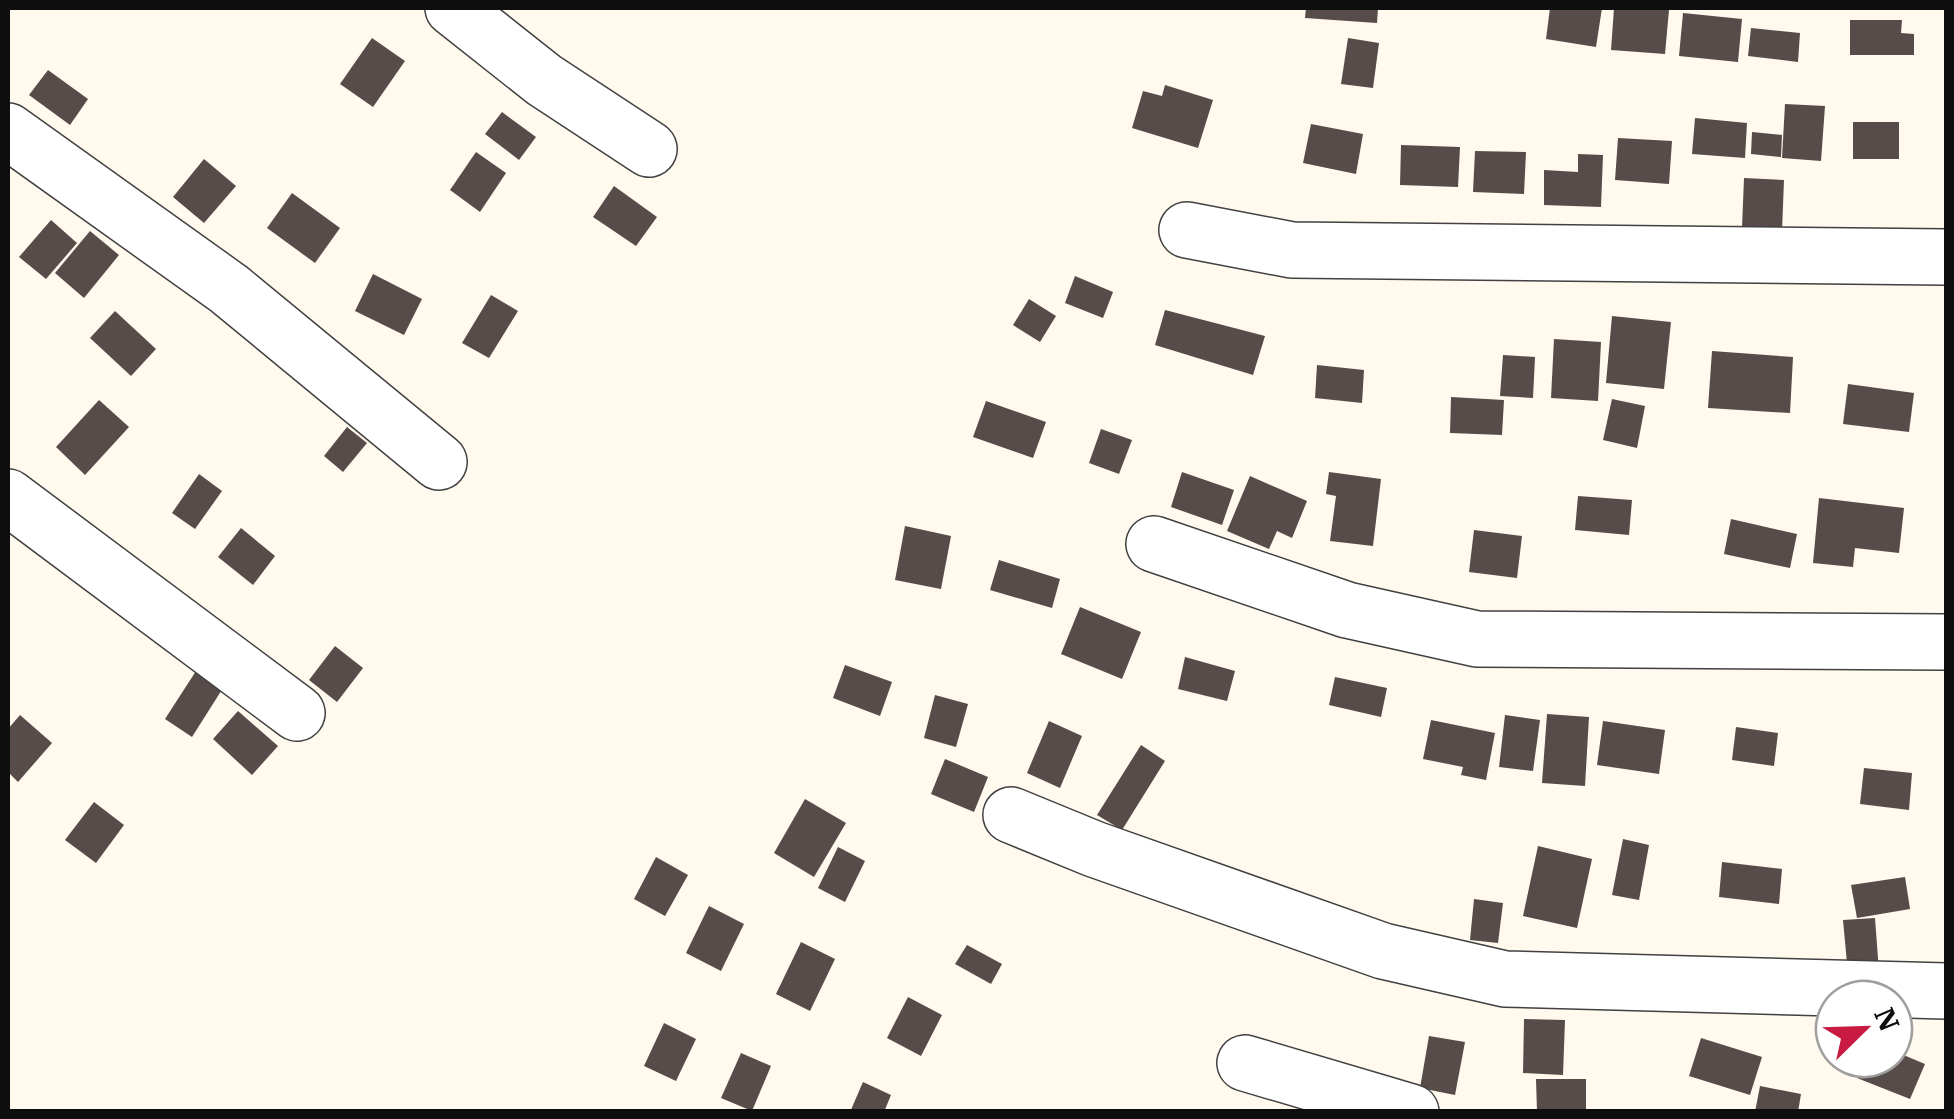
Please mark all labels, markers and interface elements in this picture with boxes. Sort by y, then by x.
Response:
north arrow [1814,979,1914,1079]
text: N [1866,1002,1909,1036]

